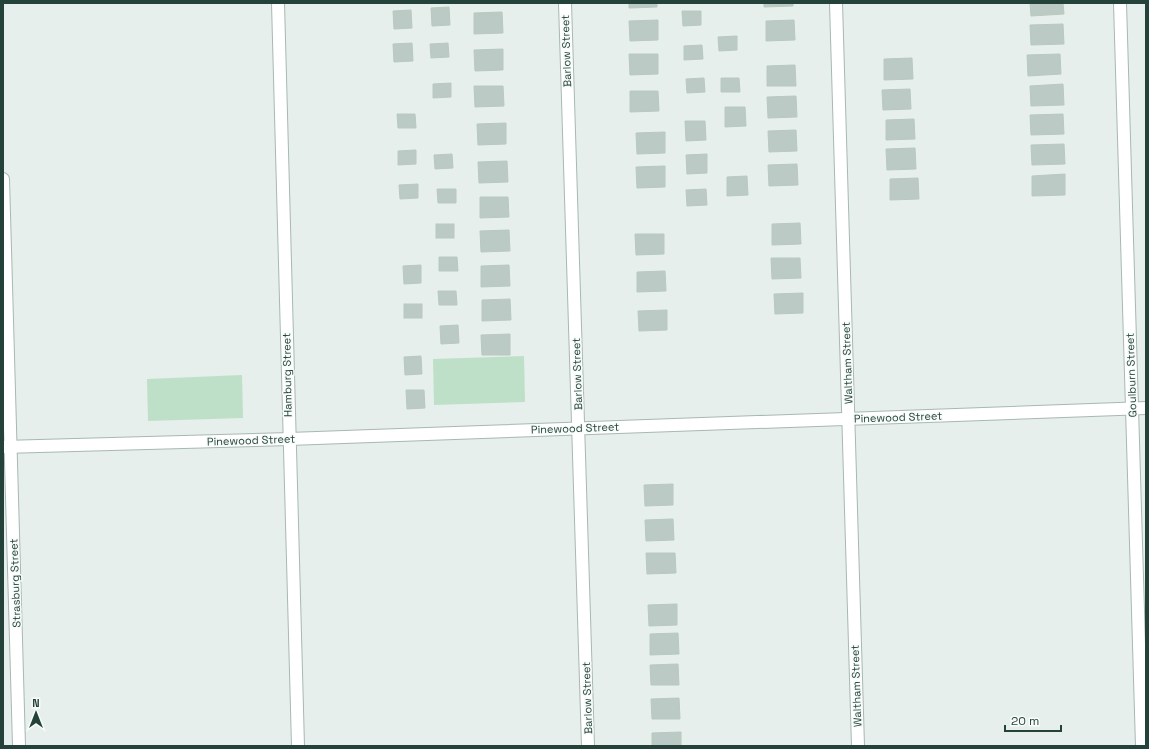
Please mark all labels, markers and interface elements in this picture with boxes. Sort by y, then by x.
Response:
street label: Barlow Street [558,15,574,87]
street label: Waltham Street [839,321,855,405]
street label: Goulburn Street [1123,332,1139,418]
street label: Hamburg Street [279,333,295,417]
street label: Barlow Street [569,338,585,410]
street label: Pinewood Street [854,408,942,426]
street label: Pinewood Street [531,419,619,437]
street label: Pinewood Street [207,431,295,449]
street label: Strasburg Street [6,538,24,628]
street label: Waltham Street [848,644,864,728]
street label: Barlow Street [579,662,595,734]
north arrow [16,693,56,733]
text: N [32,696,40,710]
scale bar [1005,707,1061,733]
text: 20 m [1011,713,1039,729]

